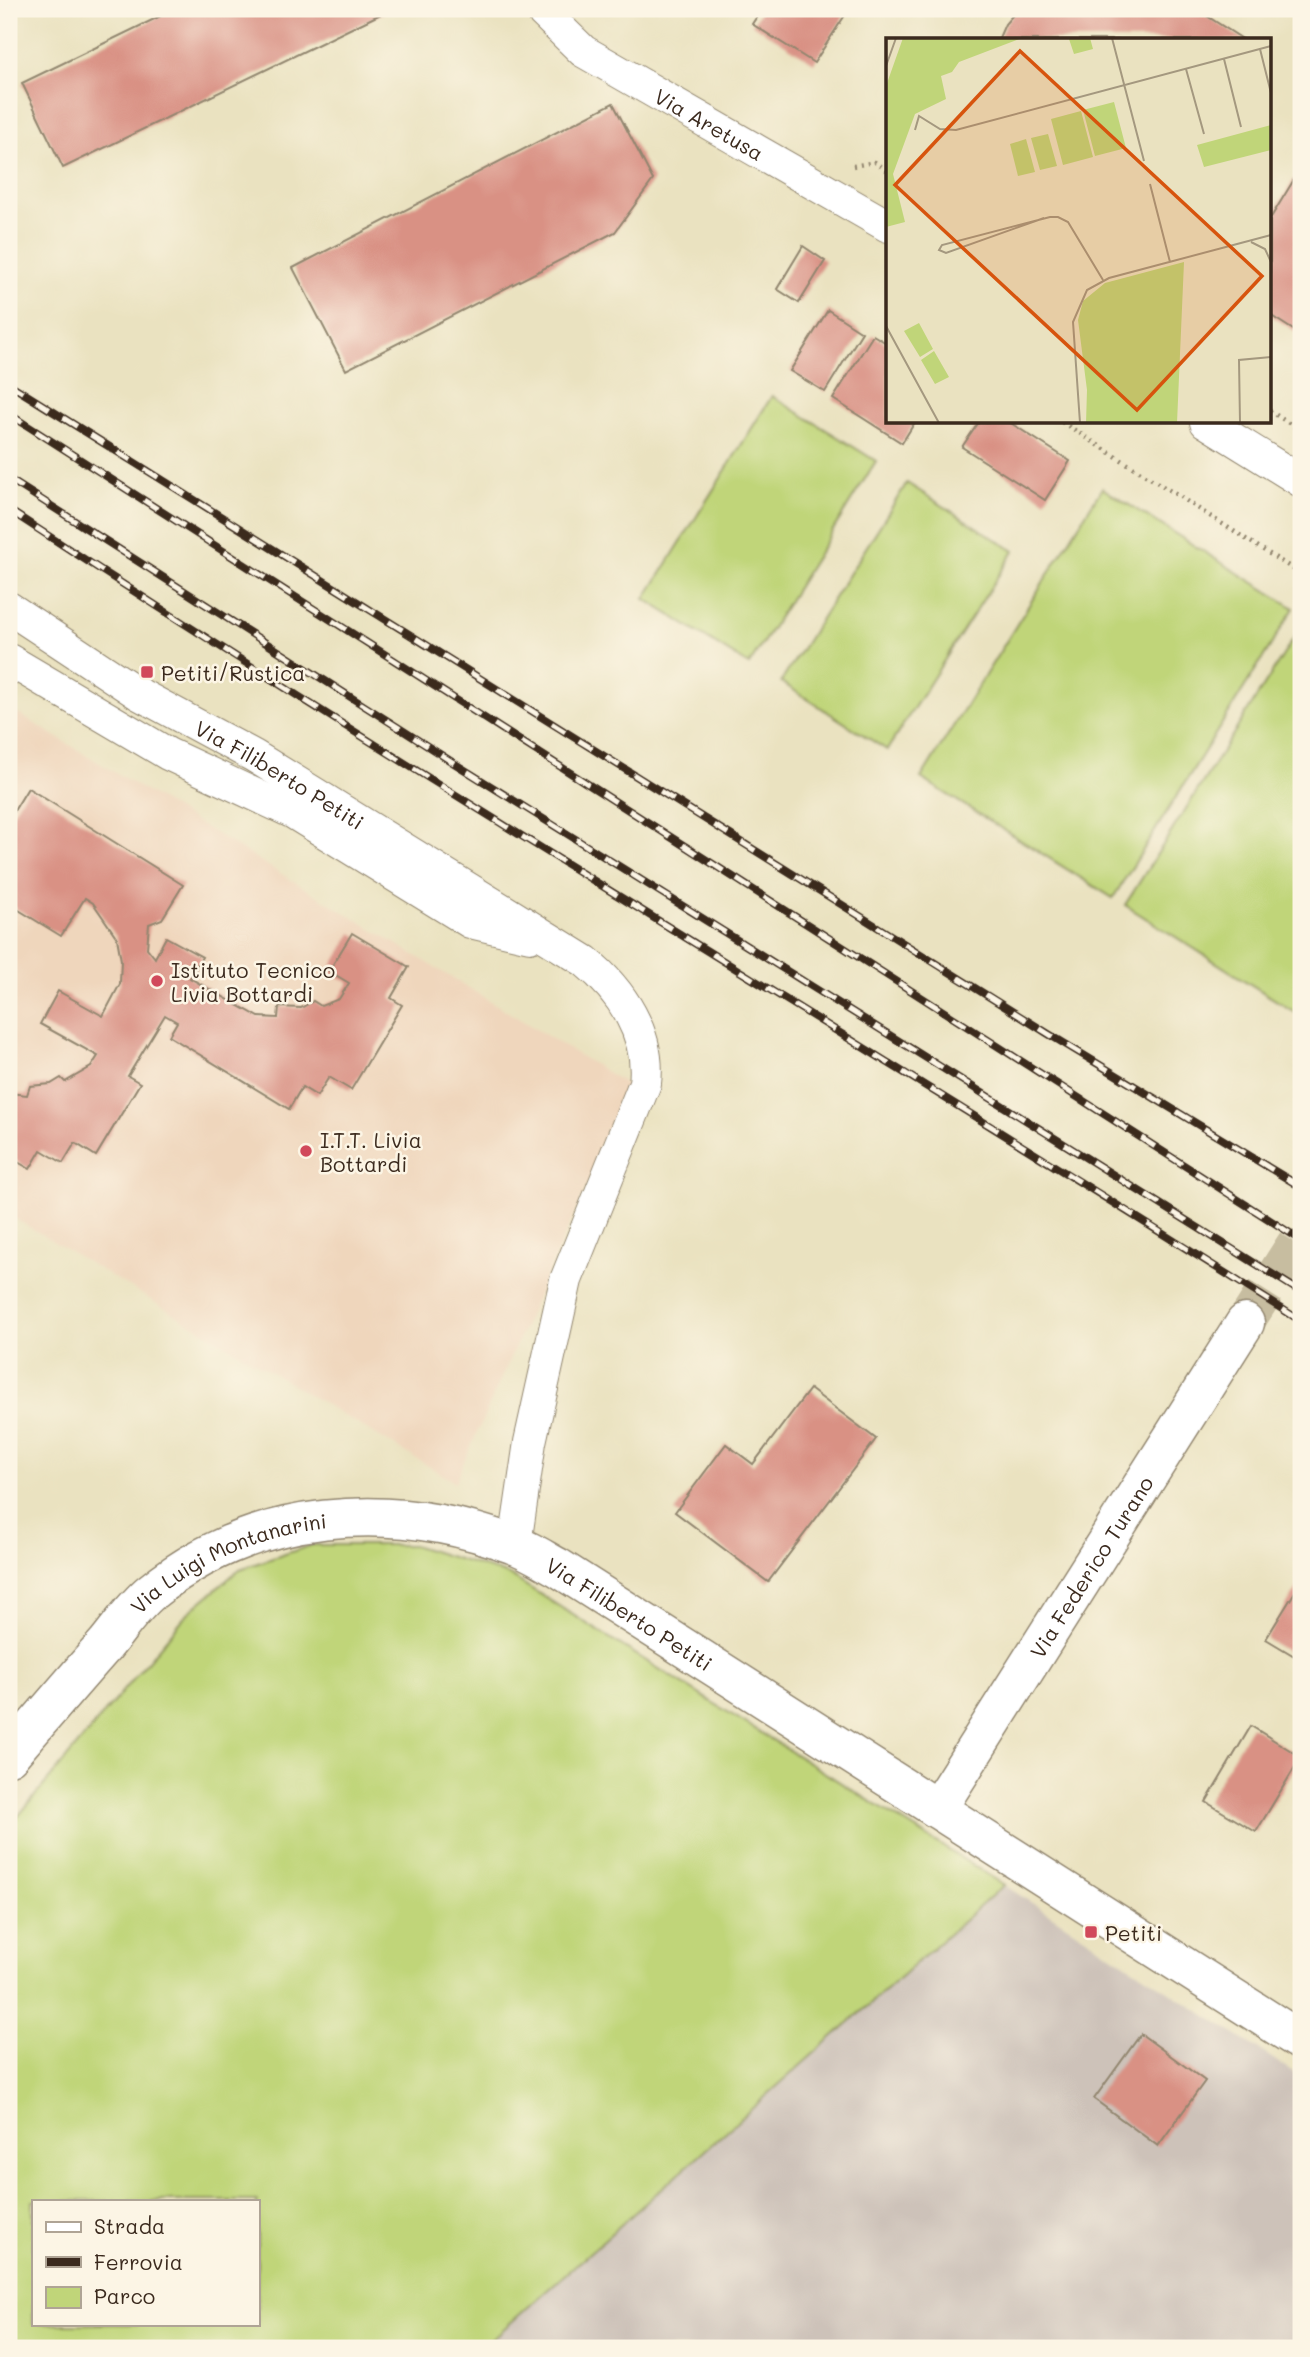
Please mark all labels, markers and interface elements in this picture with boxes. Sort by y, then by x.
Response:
inset map [886,38,1272,424]
street label: Via Aretusa [650,82,769,166]
place label: Petiti/Rustica [161,659,305,686]
marker: Petiti/Rustica [139,664,155,680]
street label: Via Filiberto Petiti [191,713,370,835]
place label: Istituto Tecnico Livia Bottardi [171,956,335,1007]
marker: Istituto Tecnico Livia Bottardi [149,973,165,989]
place label: I.T.T. Livia Bottardi [320,1126,422,1177]
marker: I.T.T. Livia Bottardi [298,1143,314,1159]
street label: Via Federico Turano [1023,1471,1158,1663]
street label: Via Luigi Montanarini [124,1506,328,1618]
street label: Via Filiberto Petiti [542,1550,718,1676]
place label: Petiti [1105,1919,1162,1946]
marker: Petiti [1083,1924,1099,1940]
legend [32,2200,259,2326]
text: Strada [94,2212,165,2239]
text: Ferrovia [94,2248,183,2275]
text: Parco [94,2282,155,2309]

